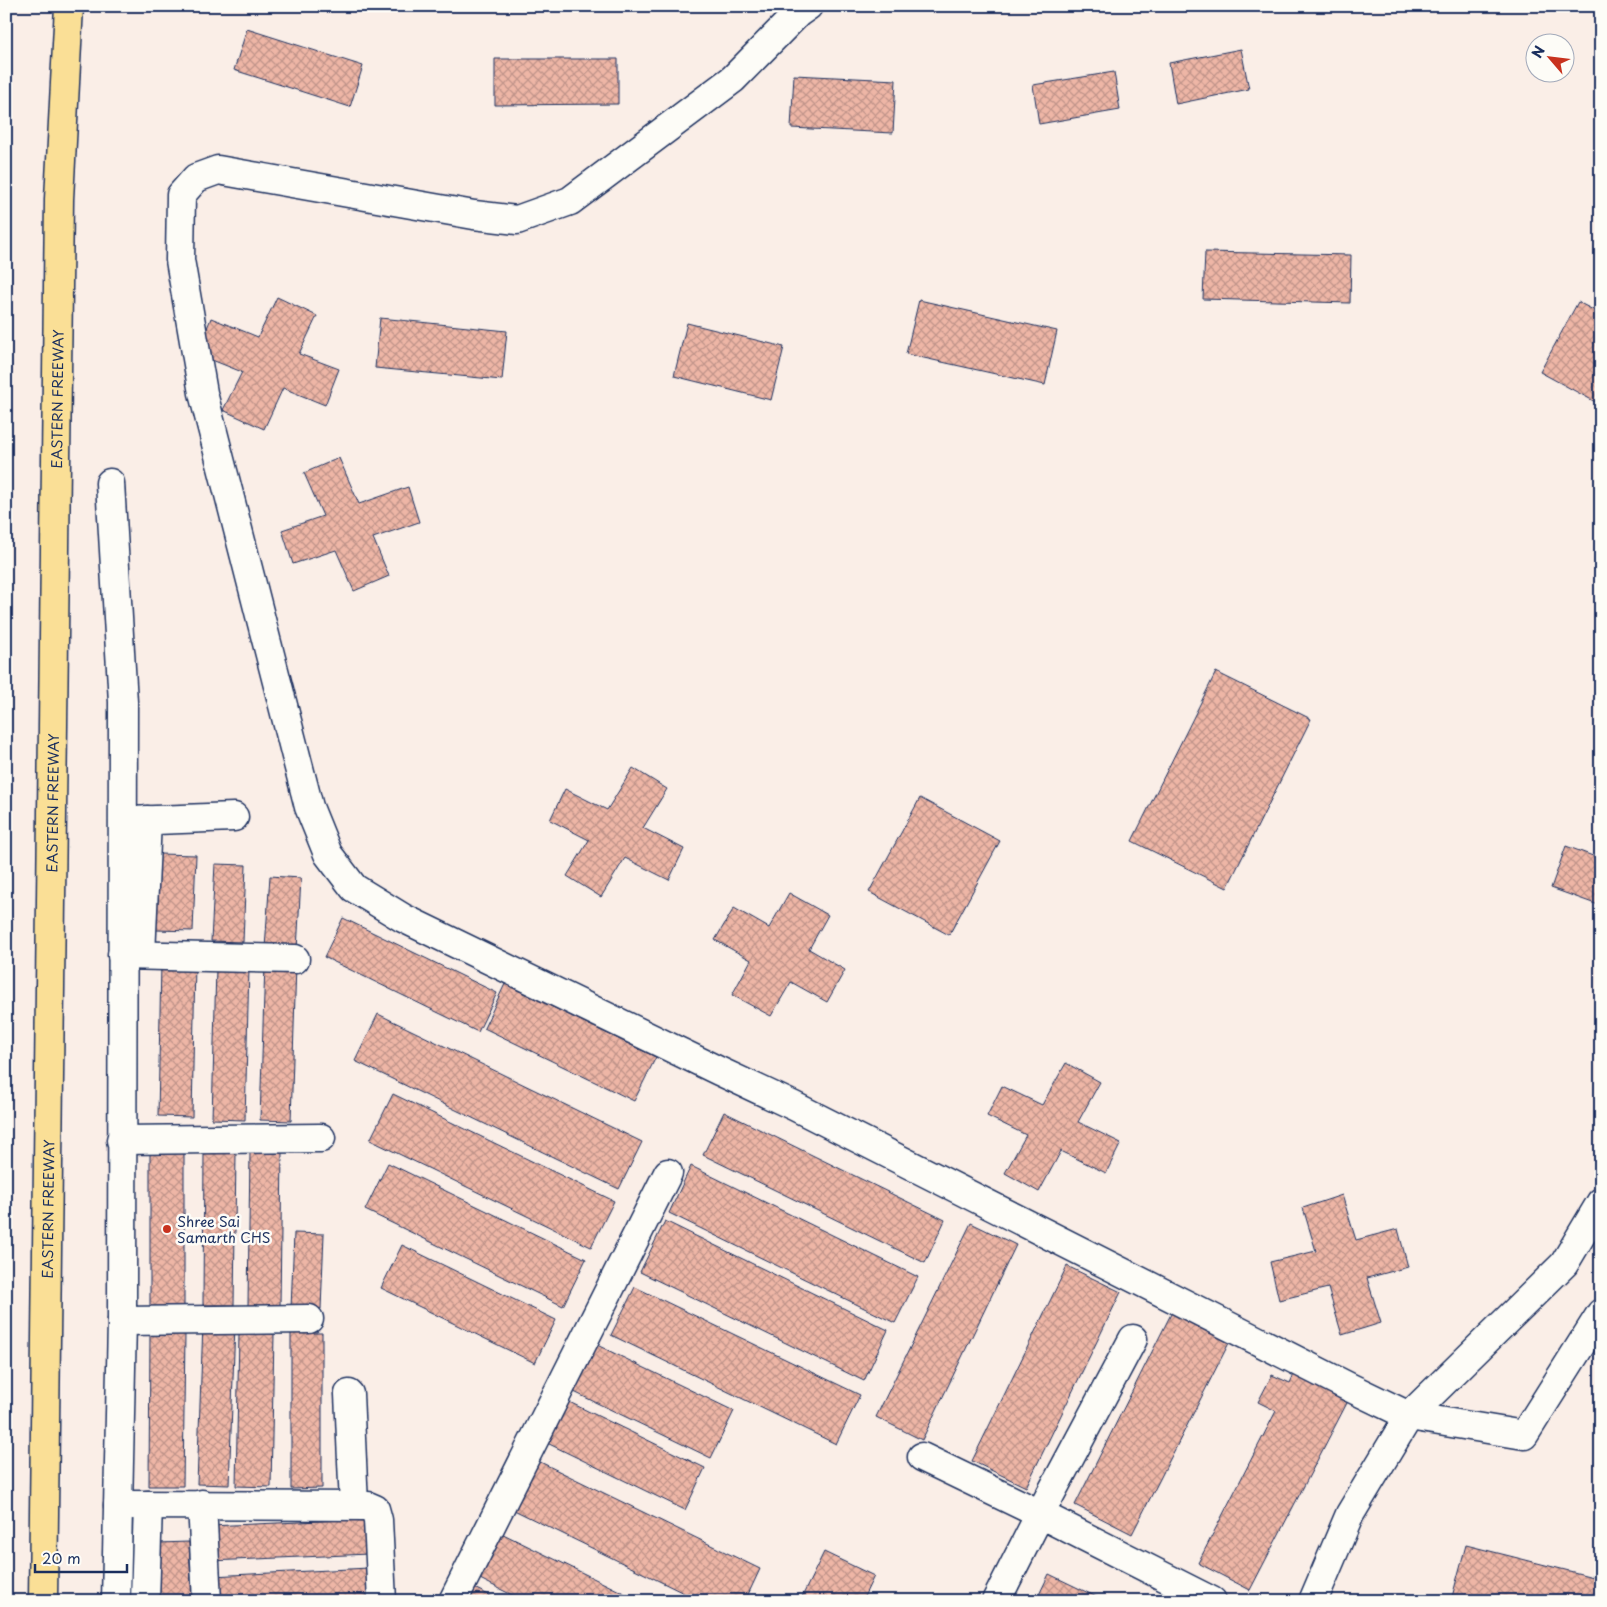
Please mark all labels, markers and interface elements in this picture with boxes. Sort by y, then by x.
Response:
north arrow [1524,32,1574,82]
text: N [1526,42,1550,61]
street label: EASTERN FREEWAY [45,329,68,469]
street label: EASTERN FREEWAY [41,733,63,873]
street label: EASTERN FREEWAY [36,1139,59,1279]
place label: Shree Sai Samarth CHS [177,1211,271,1248]
marker: Shree Sai Samarth CHS [161,1223,173,1235]
scale bar [35,1542,128,1574]
text: 20 m [42,1546,81,1569]

